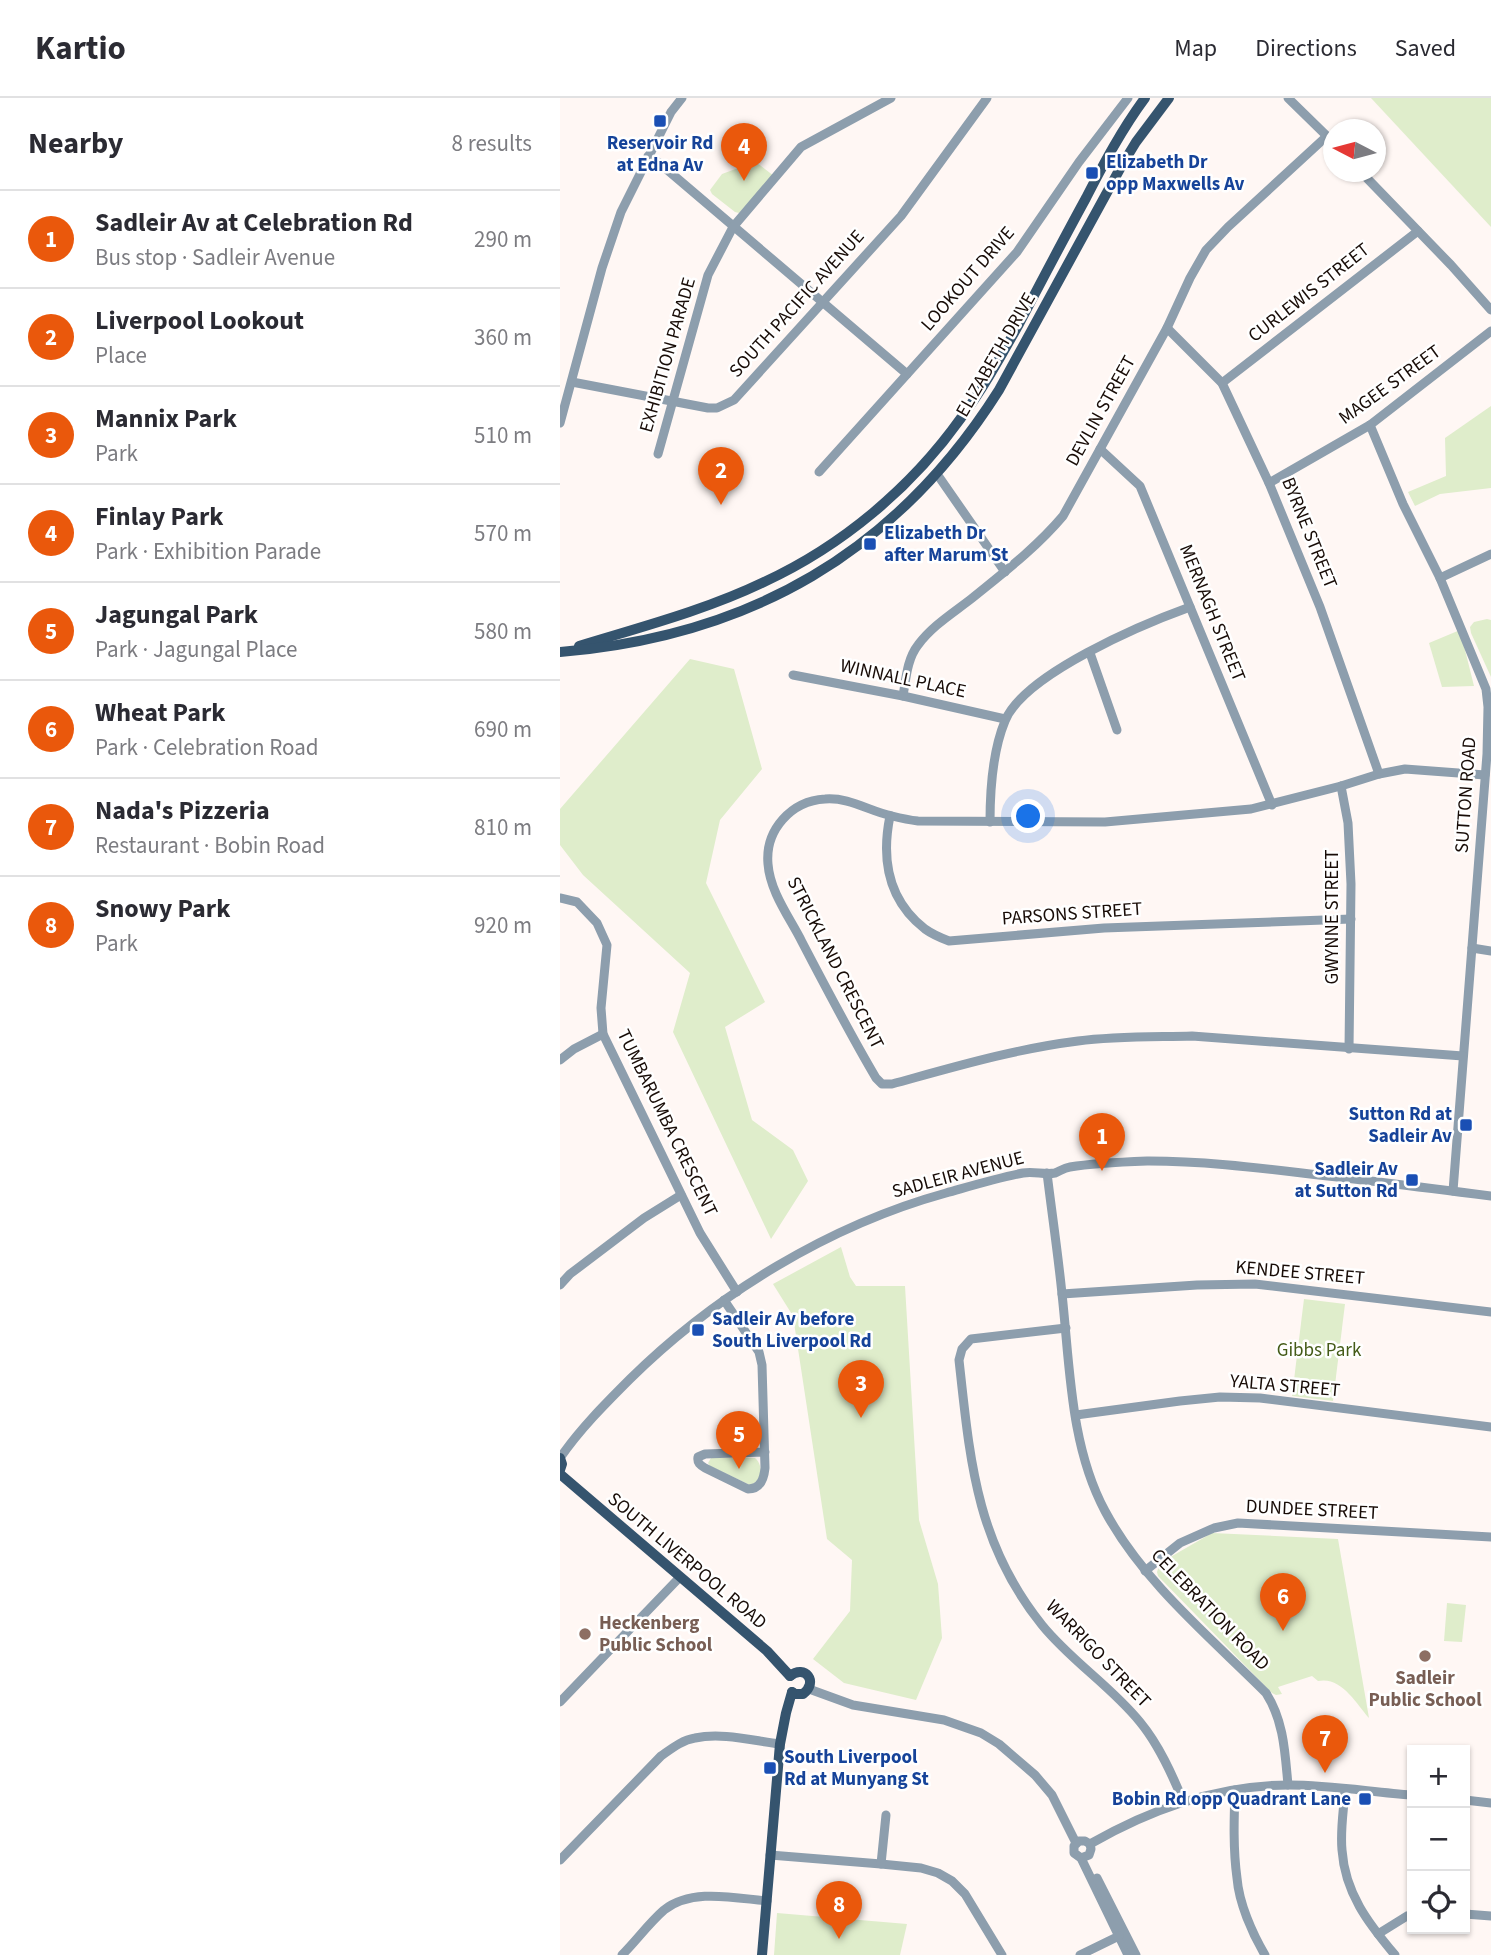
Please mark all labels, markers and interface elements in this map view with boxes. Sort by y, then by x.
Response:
text: Kartio [35,25,126,72]
text: Map [1174,31,1217,66]
text: Directions [1255,31,1357,66]
text: Saved [1395,31,1456,66]
marker: Reservoir Rd at Edna Av [652,113,668,129]
north arrow [1323,119,1386,182]
text: Nearby [28,122,123,165]
pin: 4 [721,123,767,181]
text: 8 results [452,127,532,160]
place label: Reservoir Rd at Edna Av [607,130,713,179]
place label: Elizabeth Dr opp Maxwells Av [1106,149,1244,198]
marker: Elizabeth Dr opp Maxwells Av [1084,165,1100,181]
text: Sadleir Av at Celebration Rd [95,204,413,241]
street label: LOOKOUT DRIVE [915,221,1021,337]
text: 1 [45,223,57,256]
text: 290 m [474,223,532,256]
street label: SOUTH PACIFIC AVENUE [723,224,871,384]
street label: CURLEWIS STREET [1242,237,1376,349]
text: Bus stop · Sadleir Avenue [95,241,335,274]
street label: EXHIBITION PARADE [633,274,703,436]
street label: ELIZABETH DRIVE [949,288,1043,422]
text: Liverpool Lookout [95,302,304,339]
text: 2 [45,321,57,354]
text: 360 m [474,321,532,354]
text: Place [95,339,147,372]
street label: MAGEE STREET [1333,339,1447,431]
street label: DEVLIN STREET [1059,351,1143,471]
text: Mannix Park [95,400,237,437]
text: 3 [45,419,57,452]
text: 510 m [474,419,532,452]
text: Park [95,437,138,470]
pin: 2 [698,447,744,505]
street label: BYRNE STREET [1274,473,1344,593]
text: Finlay Park [95,498,223,535]
text: 4 [45,517,57,550]
text: 570 m [474,517,532,550]
place label: Elizabeth Dr after Marum St [884,520,1008,569]
text: Park · Exhibition Parade [95,535,321,568]
marker: Elizabeth Dr after Marum St [862,536,878,552]
street label: MERNAGH STREET [1172,540,1252,686]
text: Jagungal Park [95,596,258,633]
text: 5 [45,615,57,648]
text: 580 m [474,615,532,648]
text: Park · Jagungal Place [95,633,297,666]
street label: WINNALL PLACE [838,652,968,706]
text: Wheat Park [95,694,225,731]
text: 6 [45,713,57,746]
text: 690 m [474,713,532,746]
text: Park · Celebration Road [95,731,319,764]
street label: SUTTON ROAD [1448,736,1484,854]
text: Nada's Pizzeria [95,792,270,829]
your location [1011,799,1045,833]
text: 7 [45,811,57,844]
text: 810 m [474,811,532,844]
text: Restaurant · Bobin Road [95,829,325,862]
street label: GWYNNE STREET [1319,849,1346,985]
street label: STRICKLAND CRESCENT [780,872,890,1054]
text: Snowy Park [95,890,230,927]
street label: PARSONS STREET [1001,896,1143,932]
text: 8 [45,909,57,942]
text: 920 m [474,909,532,942]
text: Park [95,927,138,960]
street label: TUMBARUMBA CRESCENT [610,1025,724,1221]
place label: Sutton Rd at Sadleir Av [1349,1101,1452,1150]
pin: 1 [1079,1113,1125,1171]
marker: Sutton Rd at Sadleir Av [1458,1117,1474,1133]
street label: SADLEIR AVENUE [889,1144,1027,1206]
place label: Sadleir Av at Sutton Rd [1295,1156,1398,1205]
marker: Sadleir Av at Sutton Rd [1404,1172,1420,1188]
street label: KENDEE STREET [1234,1254,1366,1292]
place label: Sadleir Av before South Liverpool Rd [712,1306,872,1355]
marker: Sadleir Av before South Liverpool Rd [690,1322,706,1338]
park label: Gibbs Park [1277,1337,1362,1364]
pin: 3 [838,1360,884,1418]
street label: YALTA STREET [1228,1368,1341,1404]
pin: 5 [716,1411,762,1469]
street label: SOUTH LIVERPOOL ROAD [602,1486,772,1636]
street label: DUNDEE STREET [1245,1493,1379,1527]
street label: CELEBRATION ROAD [1145,1543,1275,1677]
pin: 6 [1260,1573,1306,1631]
street label: WARRIGO STREET [1039,1594,1157,1714]
place label: Heckenberg Public School [599,1610,713,1659]
marker: Heckenberg Public School [577,1626,593,1642]
marker: Sadleir Public School [1417,1648,1433,1664]
place label: Sadleir Public School [1368,1665,1482,1714]
pin: 7 [1302,1715,1348,1773]
place label: South Liverpool Rd at Munyang St [784,1744,929,1793]
map controls [1407,1745,1470,1934]
button: + [1407,1745,1470,1808]
marker: South Liverpool Rd at Munyang St [762,1760,778,1776]
place label: Bobin Rd opp Quadrant Lane [1112,1786,1351,1813]
marker: Bobin Rd opp Quadrant Lane [1357,1791,1373,1807]
button: − [1407,1808,1470,1871]
button: locate [1407,1871,1470,1934]
pin: 8 [816,1881,862,1939]

